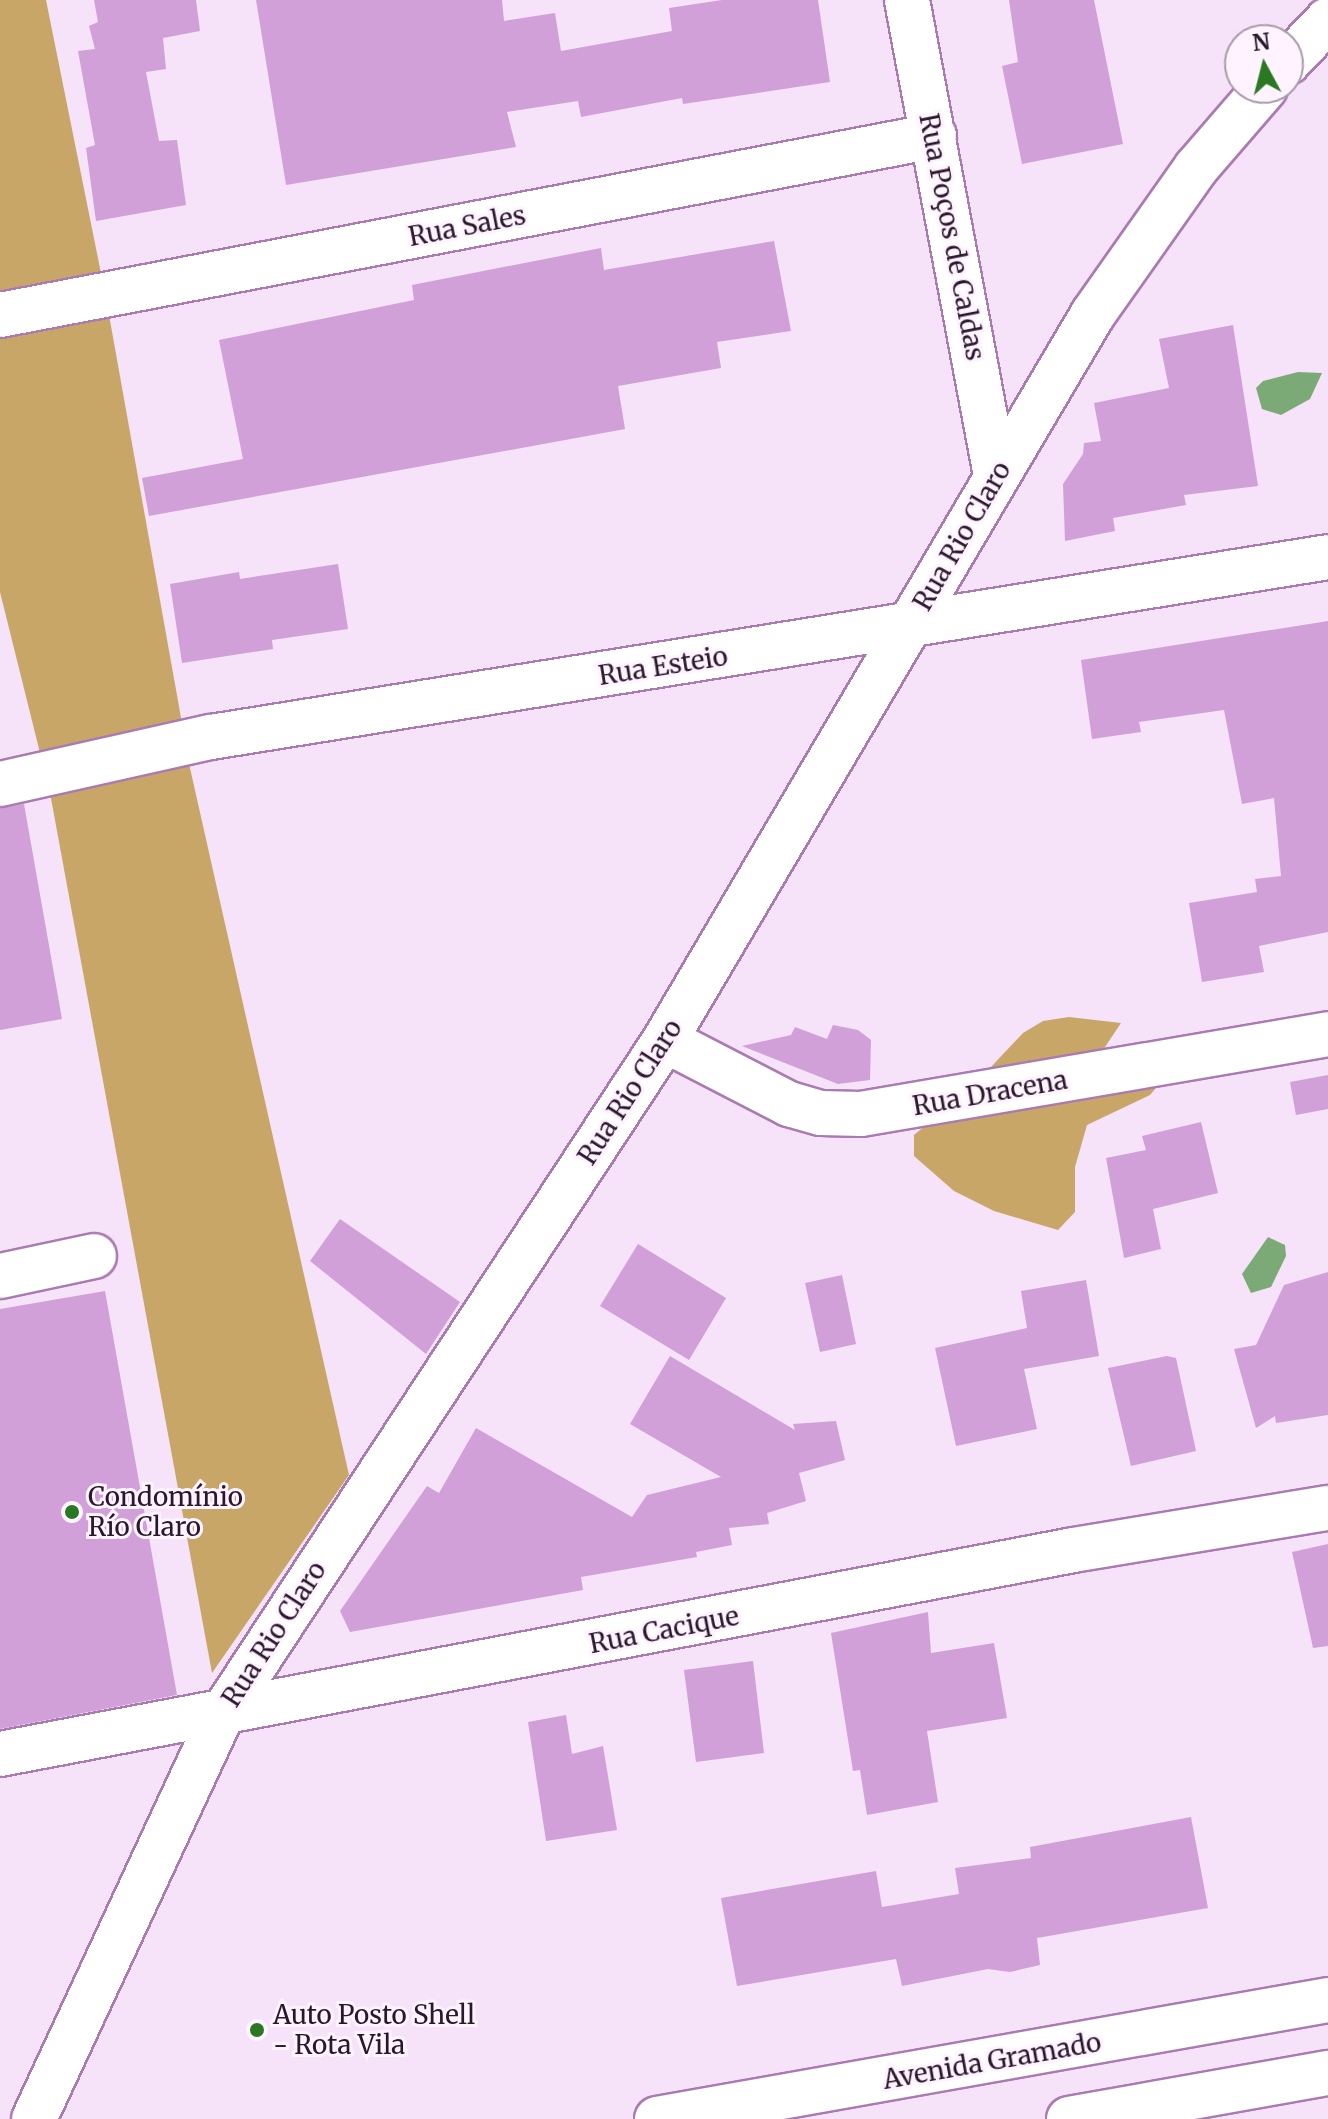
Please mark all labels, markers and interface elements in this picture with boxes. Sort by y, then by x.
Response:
north arrow [1224,24,1304,104]
text: N [1251,27,1272,57]
street label: Rua Poços de Caldas [913,111,991,363]
street label: Rua Sales [406,199,528,253]
street label: Rua Rio Claro [907,456,1017,616]
street label: Rua Esteio [596,640,730,692]
street label: Rua Rio Claro [571,1013,689,1171]
street label: Rua Dracena [910,1064,1070,1122]
place label: Condomínio Río Claro [88,1481,243,1542]
marker: Condomínio Río Claro [63,1503,81,1521]
street label: Rua Rio Claro [215,1555,333,1713]
street label: Rua Cacique [587,1600,741,1660]
place label: Auto Posto Shell - Rota Vila [273,1999,475,2060]
marker: Auto Posto Shell - Rota Vila [248,2021,266,2039]
street label: Avenida Gramado [881,2026,1103,2096]

